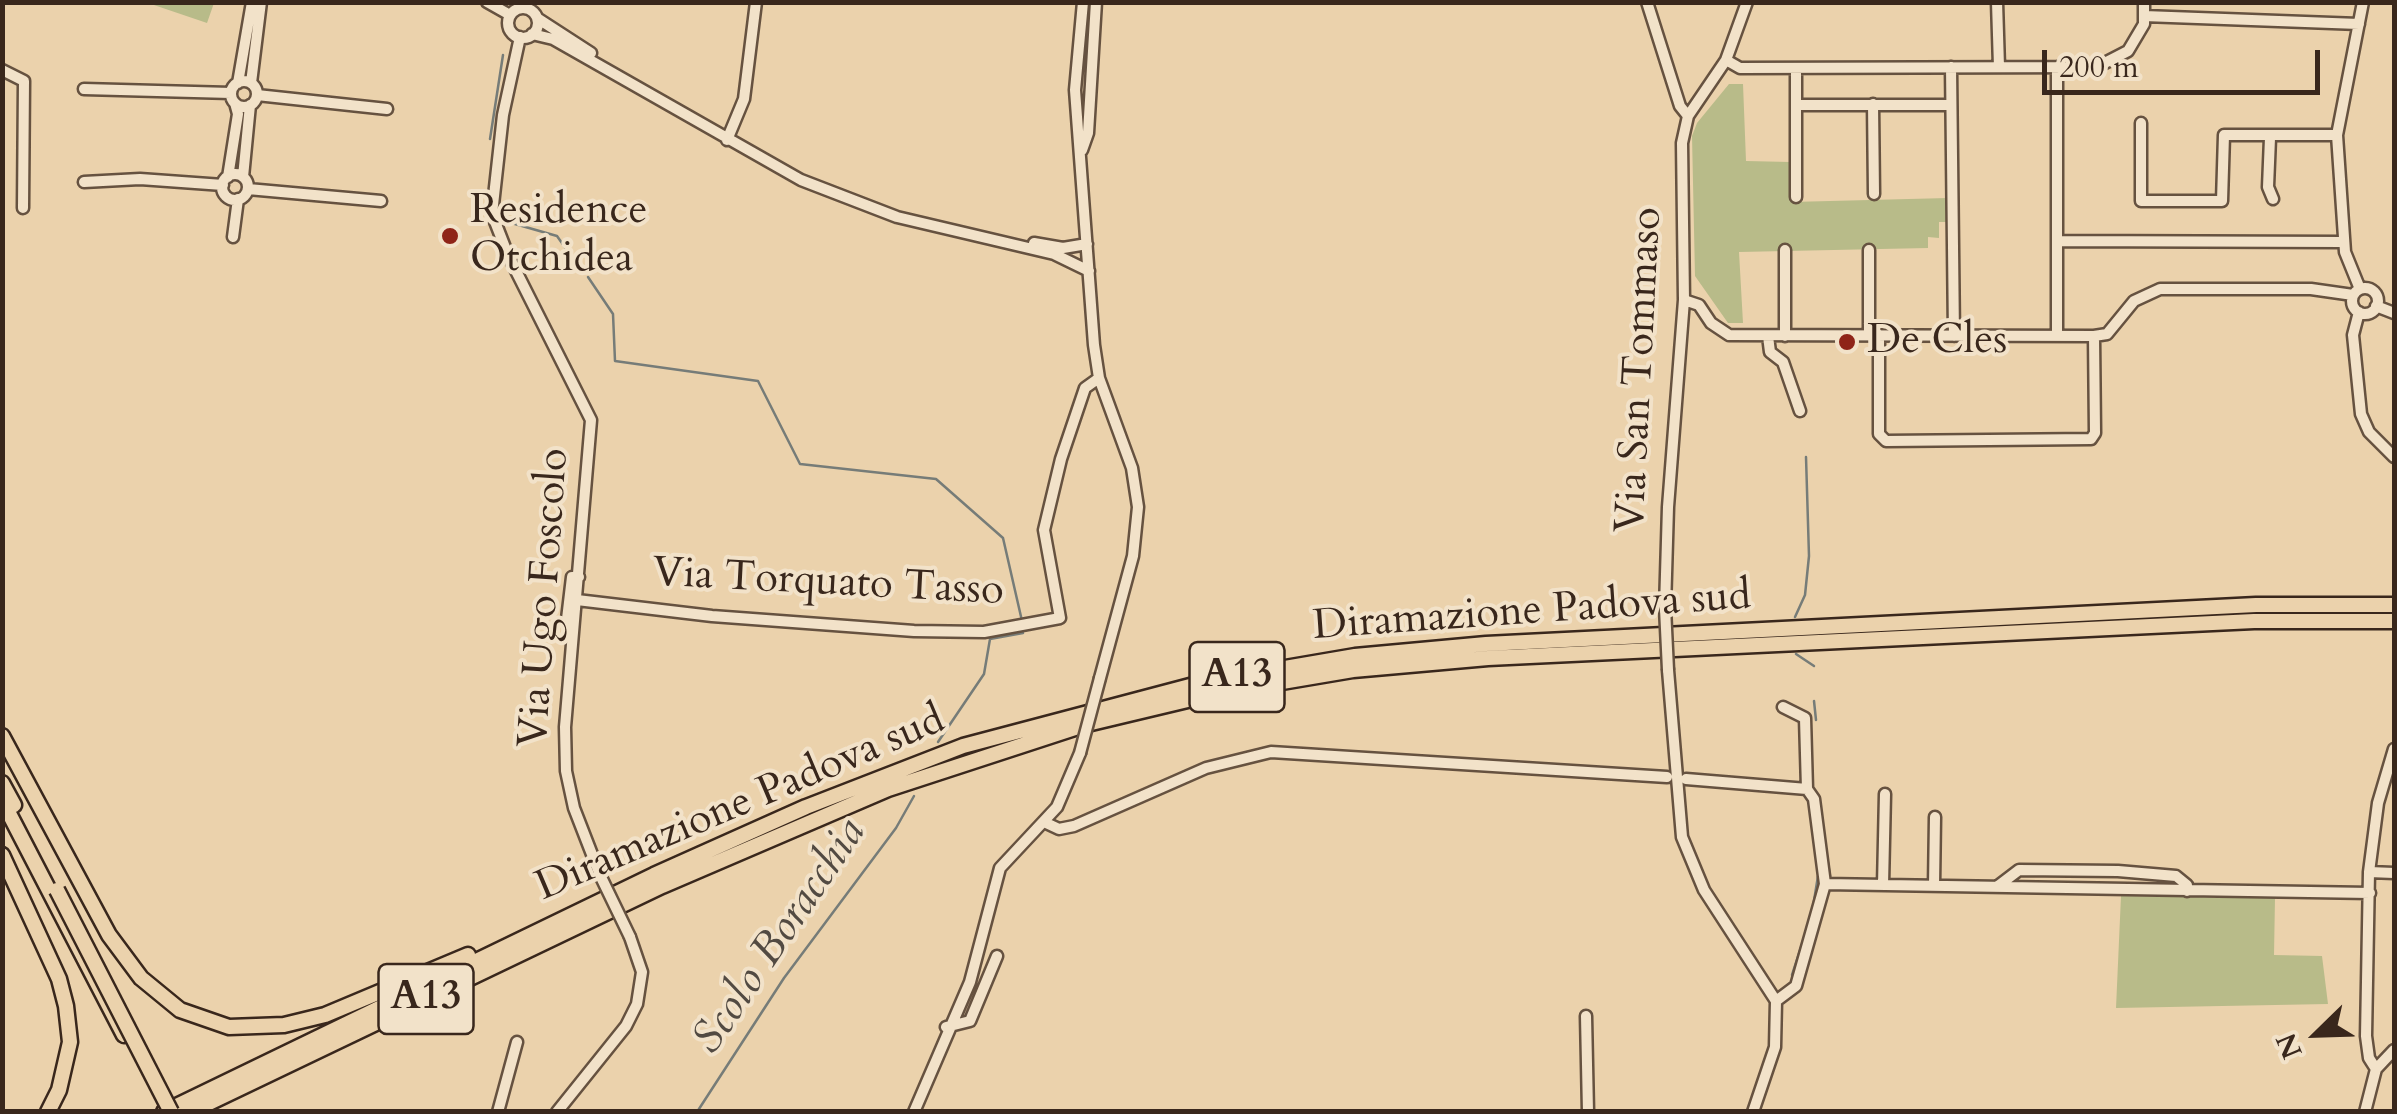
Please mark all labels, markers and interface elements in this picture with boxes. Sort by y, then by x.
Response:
scale bar [2047,30,2324,92]
text: 200 m [2059,47,2139,88]
place label: Residence Otchidea [470,187,648,286]
street label: Via San Tommaso [1607,206,1675,534]
marker: Residence Otchidea [439,225,461,247]
place label: De Cles [1867,317,2007,367]
marker: De Cles [1836,331,1858,353]
street label: Via Ugo Foscolo [510,447,582,749]
street label: Via Torquato Tasso [651,550,1005,618]
street label: Diramazione Padova sud [1311,573,1753,653]
road number: A13 [1190,642,1284,712]
street label: Diramazione Padova sud [529,696,953,914]
water label: Scolo Boracchia [683,809,879,1065]
road number: A13 [378,964,474,1034]
north arrow [2267,984,2367,1084]
text: N [2267,1027,2312,1064]

